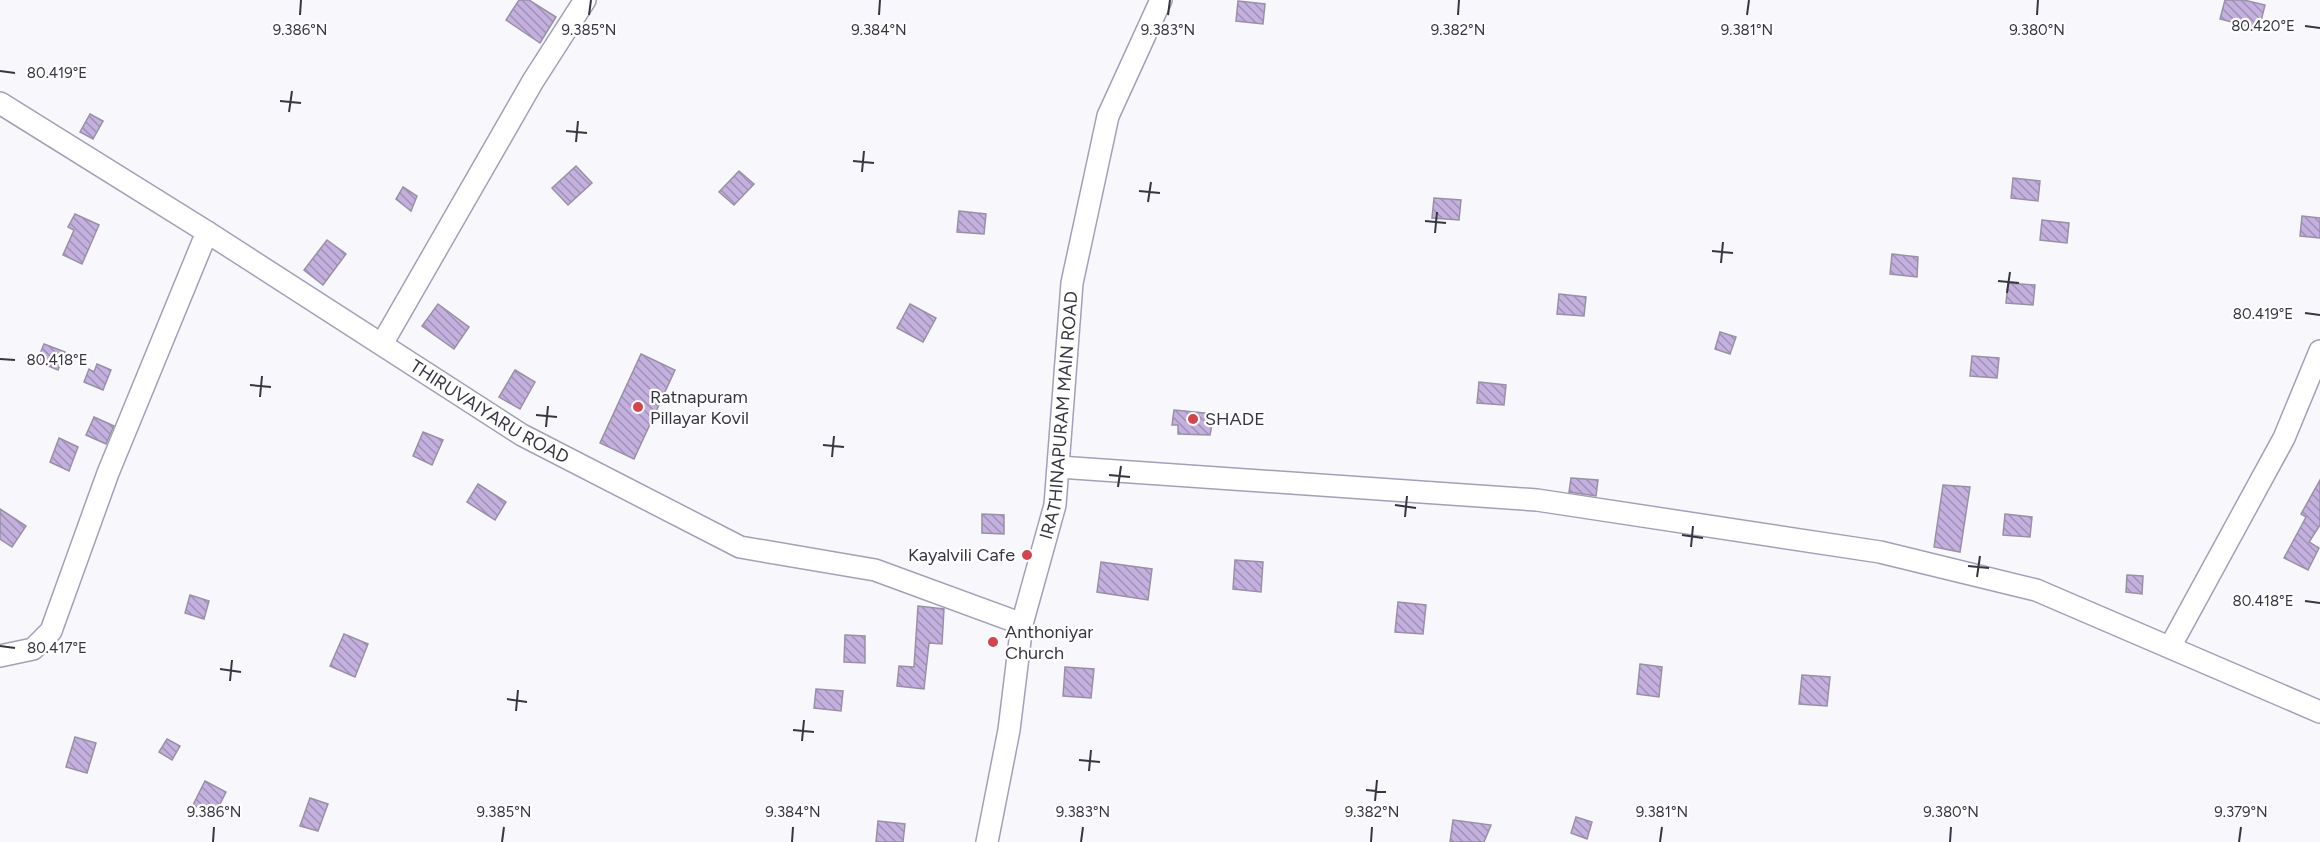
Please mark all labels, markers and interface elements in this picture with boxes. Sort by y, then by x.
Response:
text: 80.420°E [2231,17,2295,35]
text: 9.386°N [273,21,327,39]
text: 9.385°N [562,21,616,39]
text: 9.384°N [851,21,907,39]
text: 9.383°N [1141,21,1195,39]
text: 9.382°N [1431,21,1485,39]
text: 9.381°N [1721,21,1773,39]
text: 9.380°N [2009,21,2065,39]
text: 80.419°E [27,64,87,82]
street label: IRATHINAPURAM MAIN ROAD [1035,290,1082,542]
text: 80.419°E [2233,305,2293,323]
text: 80.418°E [26,351,88,369]
street label: THIRUVAIYARU ROAD [406,355,573,468]
place label: Ratnapuram Pillayar Kovil [650,386,749,429]
marker: Ratnapuram Pillayar Kovil [631,400,645,414]
place label: SHADE [1205,408,1265,430]
marker: SHADE [1186,412,1200,426]
place label: Kayalvili Cafe [908,544,1015,566]
marker: Kayalvili Cafe [1020,548,1034,562]
text: 80.418°E [2232,592,2294,610]
place label: Anthoniyar Church [1005,621,1093,664]
marker: Anthoniyar Church [986,635,1000,649]
text: 80.417°E [27,639,87,657]
text: 9.386°N [187,803,241,821]
text: 9.385°N [477,803,531,821]
text: 9.384°N [765,803,821,821]
text: 9.383°N [1056,803,1110,821]
text: 9.382°N [1345,803,1399,821]
text: 9.381°N [1636,803,1688,821]
text: 9.380°N [1923,803,1979,821]
text: 9.379°N [2214,803,2268,821]

